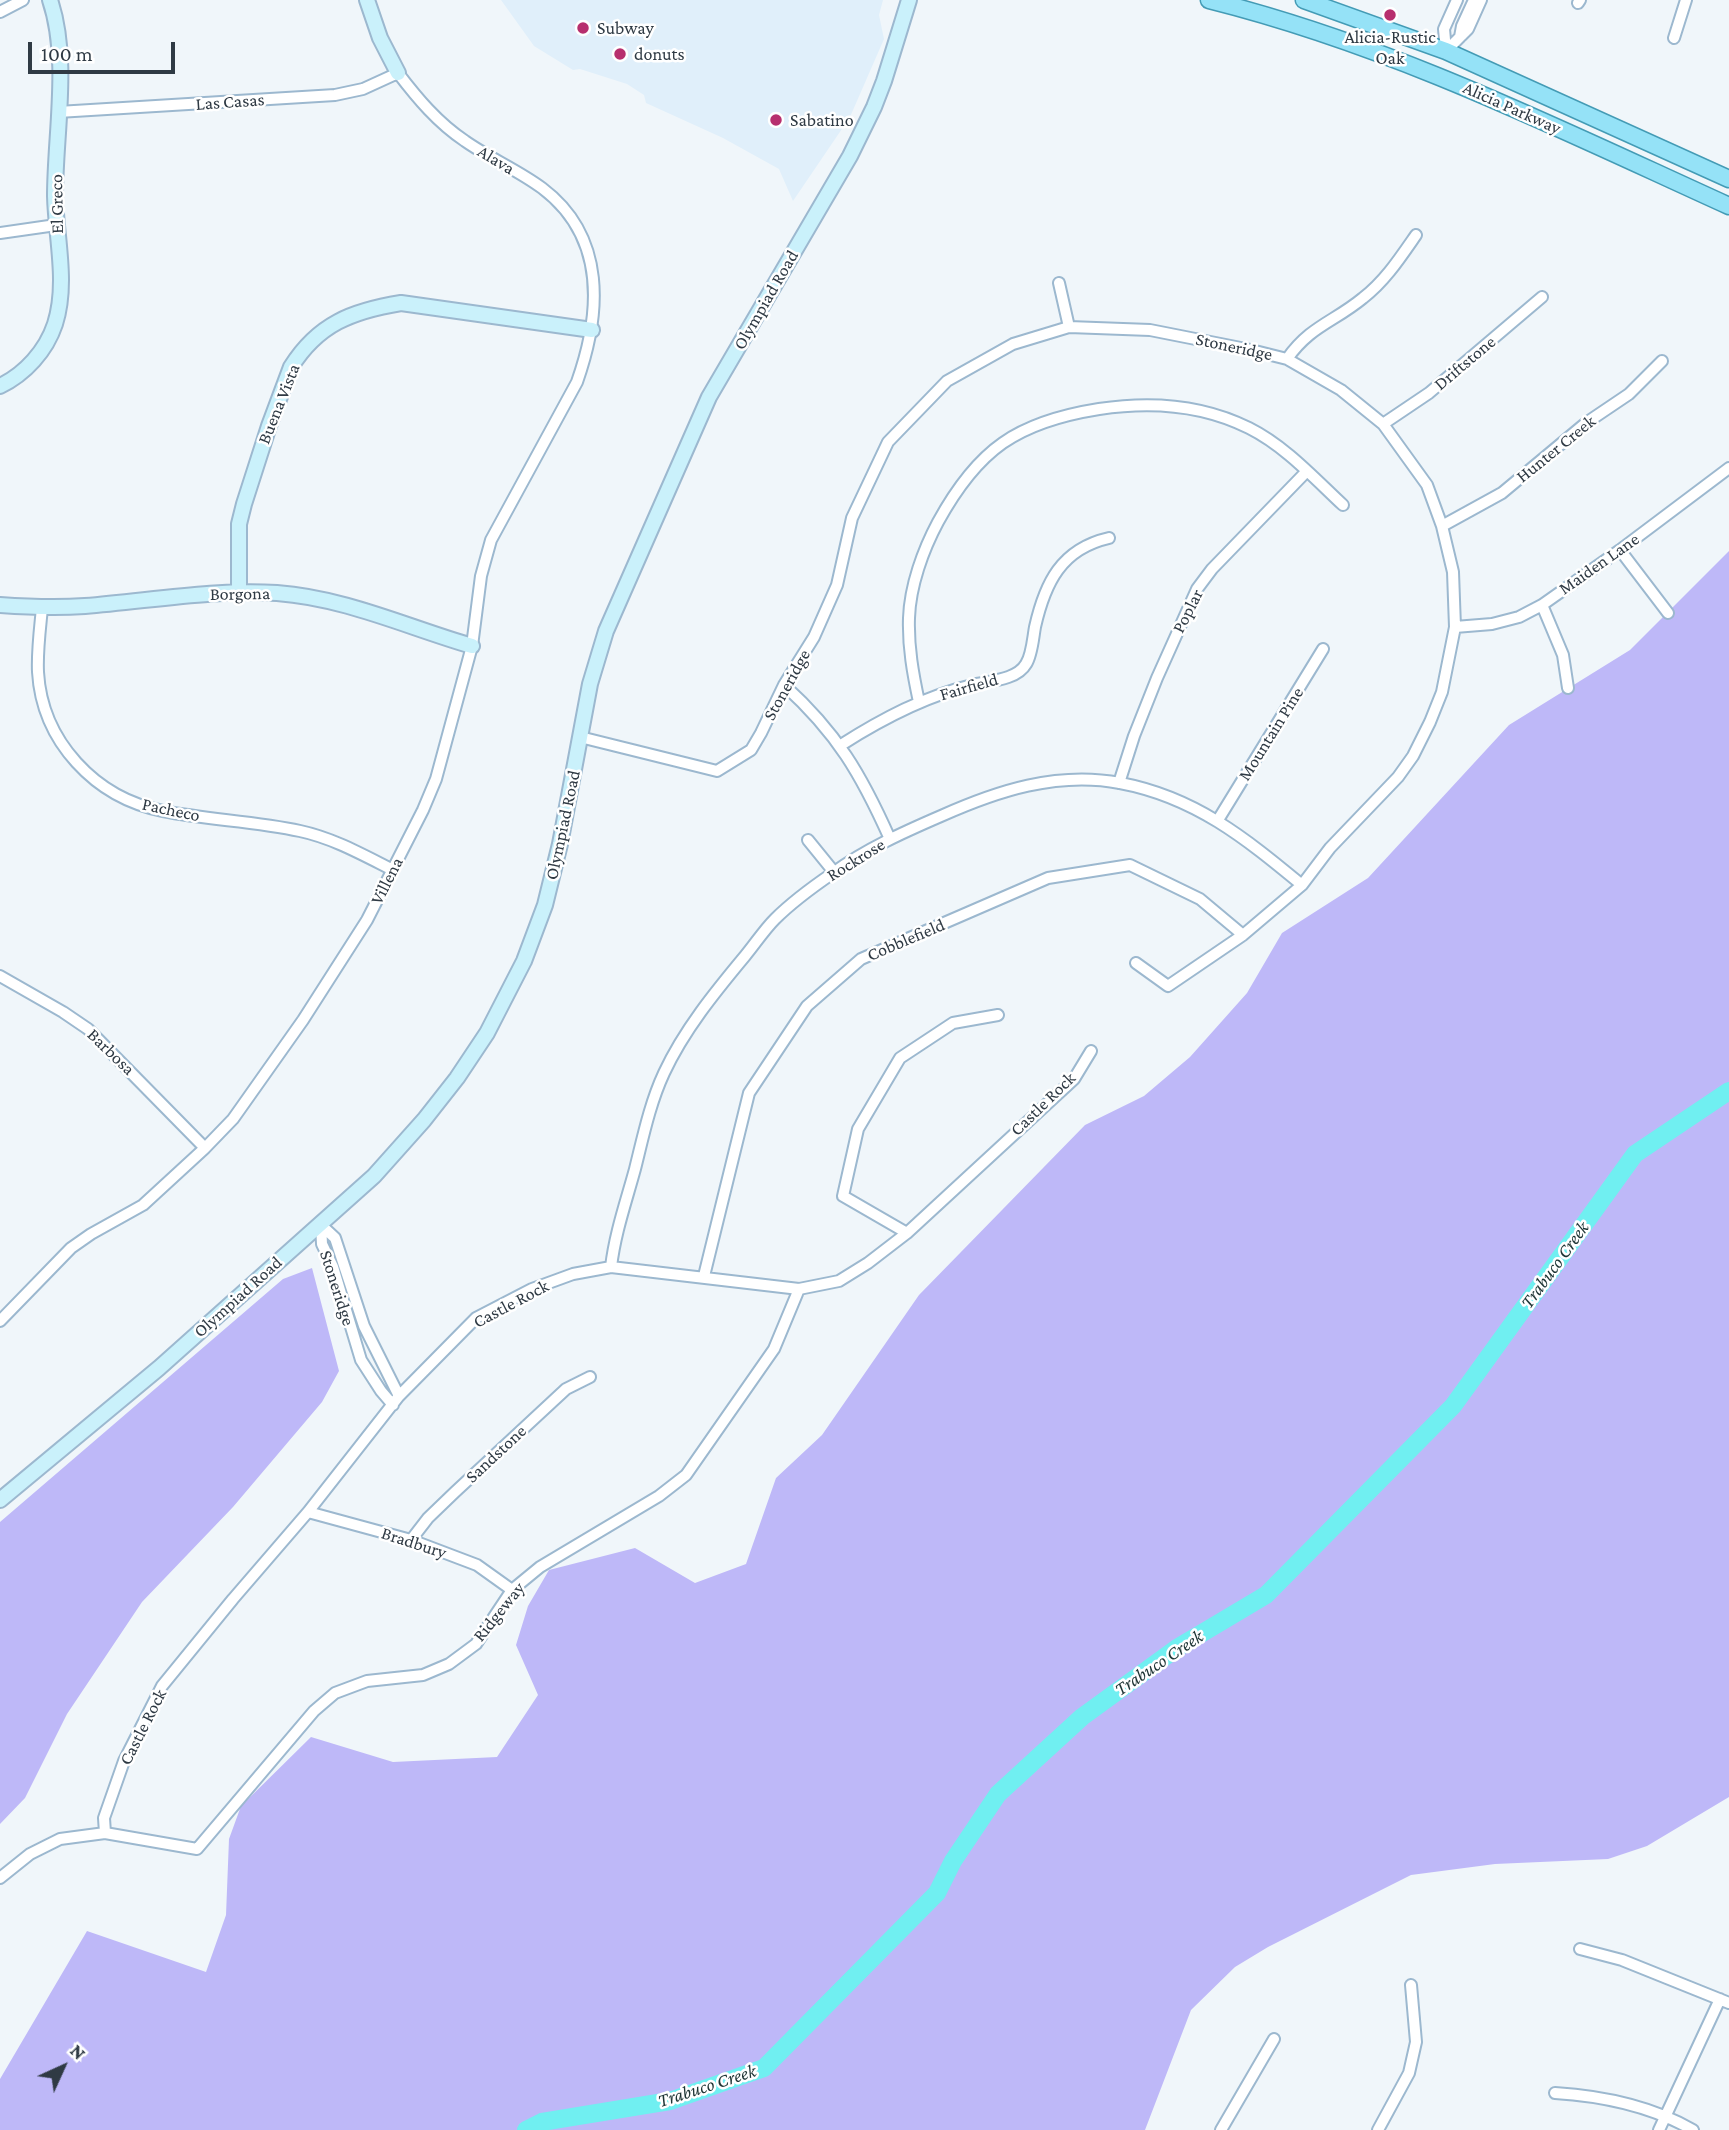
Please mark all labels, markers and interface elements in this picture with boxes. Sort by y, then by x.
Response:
marker: Alicia-Rustic Oak [1382,7,1398,23]
place label: Subway [597,17,654,39]
marker: Subway [575,20,591,36]
place label: Alicia-Rustic Oak [1344,26,1436,68]
scale bar [32,28,178,72]
text: 100 m [41,42,93,66]
place label: donuts [634,43,684,65]
marker: donuts [612,46,628,62]
street label: Alicia Parkway [1460,77,1564,139]
street label: Las Casas [195,89,265,115]
place label: Sabatino [790,109,854,131]
marker: Sabatino [768,112,784,128]
street label: Alava [473,141,519,179]
street label: El Greco [46,174,68,234]
street label: Olympiad Road [729,246,803,354]
street label: Stoneridge [1194,328,1274,366]
street label: Driftstone [1430,331,1500,395]
street label: Buena Vista [253,361,305,447]
street label: Hunter Creek [1512,411,1600,487]
street label: Maiden Lane [1555,528,1643,600]
street label: Borgona [210,583,270,605]
street label: Poplar [1168,585,1208,637]
street label: Stoneridge [759,646,815,724]
street label: Fairfield [937,668,1001,706]
street label: Mountain Pine [1234,683,1308,785]
street label: Olympiad Road [541,768,585,882]
street label: Pacheco [140,793,202,827]
street label: Rockrose [823,834,889,886]
street label: Villena [366,854,408,908]
street label: Cobblefield [864,914,948,966]
street label: Barbosa [83,1024,139,1080]
street label: Castle Rock [1006,1068,1080,1140]
water label: Trabuco Creek [1516,1217,1594,1313]
street label: Stoneridge [315,1248,359,1328]
street label: Olympiad Road [189,1252,287,1342]
street label: Castle Rock [469,1275,553,1333]
street label: Sandstone [461,1420,531,1488]
street label: Bradbury [379,1522,449,1564]
street label: Ridgeway [468,1578,530,1646]
water label: Trabuco Creek [1110,1625,1208,1701]
street label: Castle Rock [115,1685,171,1769]
north arrow [28,2032,98,2102]
text: N [66,2040,90,2064]
water label: Trabuco Creek [655,2059,759,2113]

